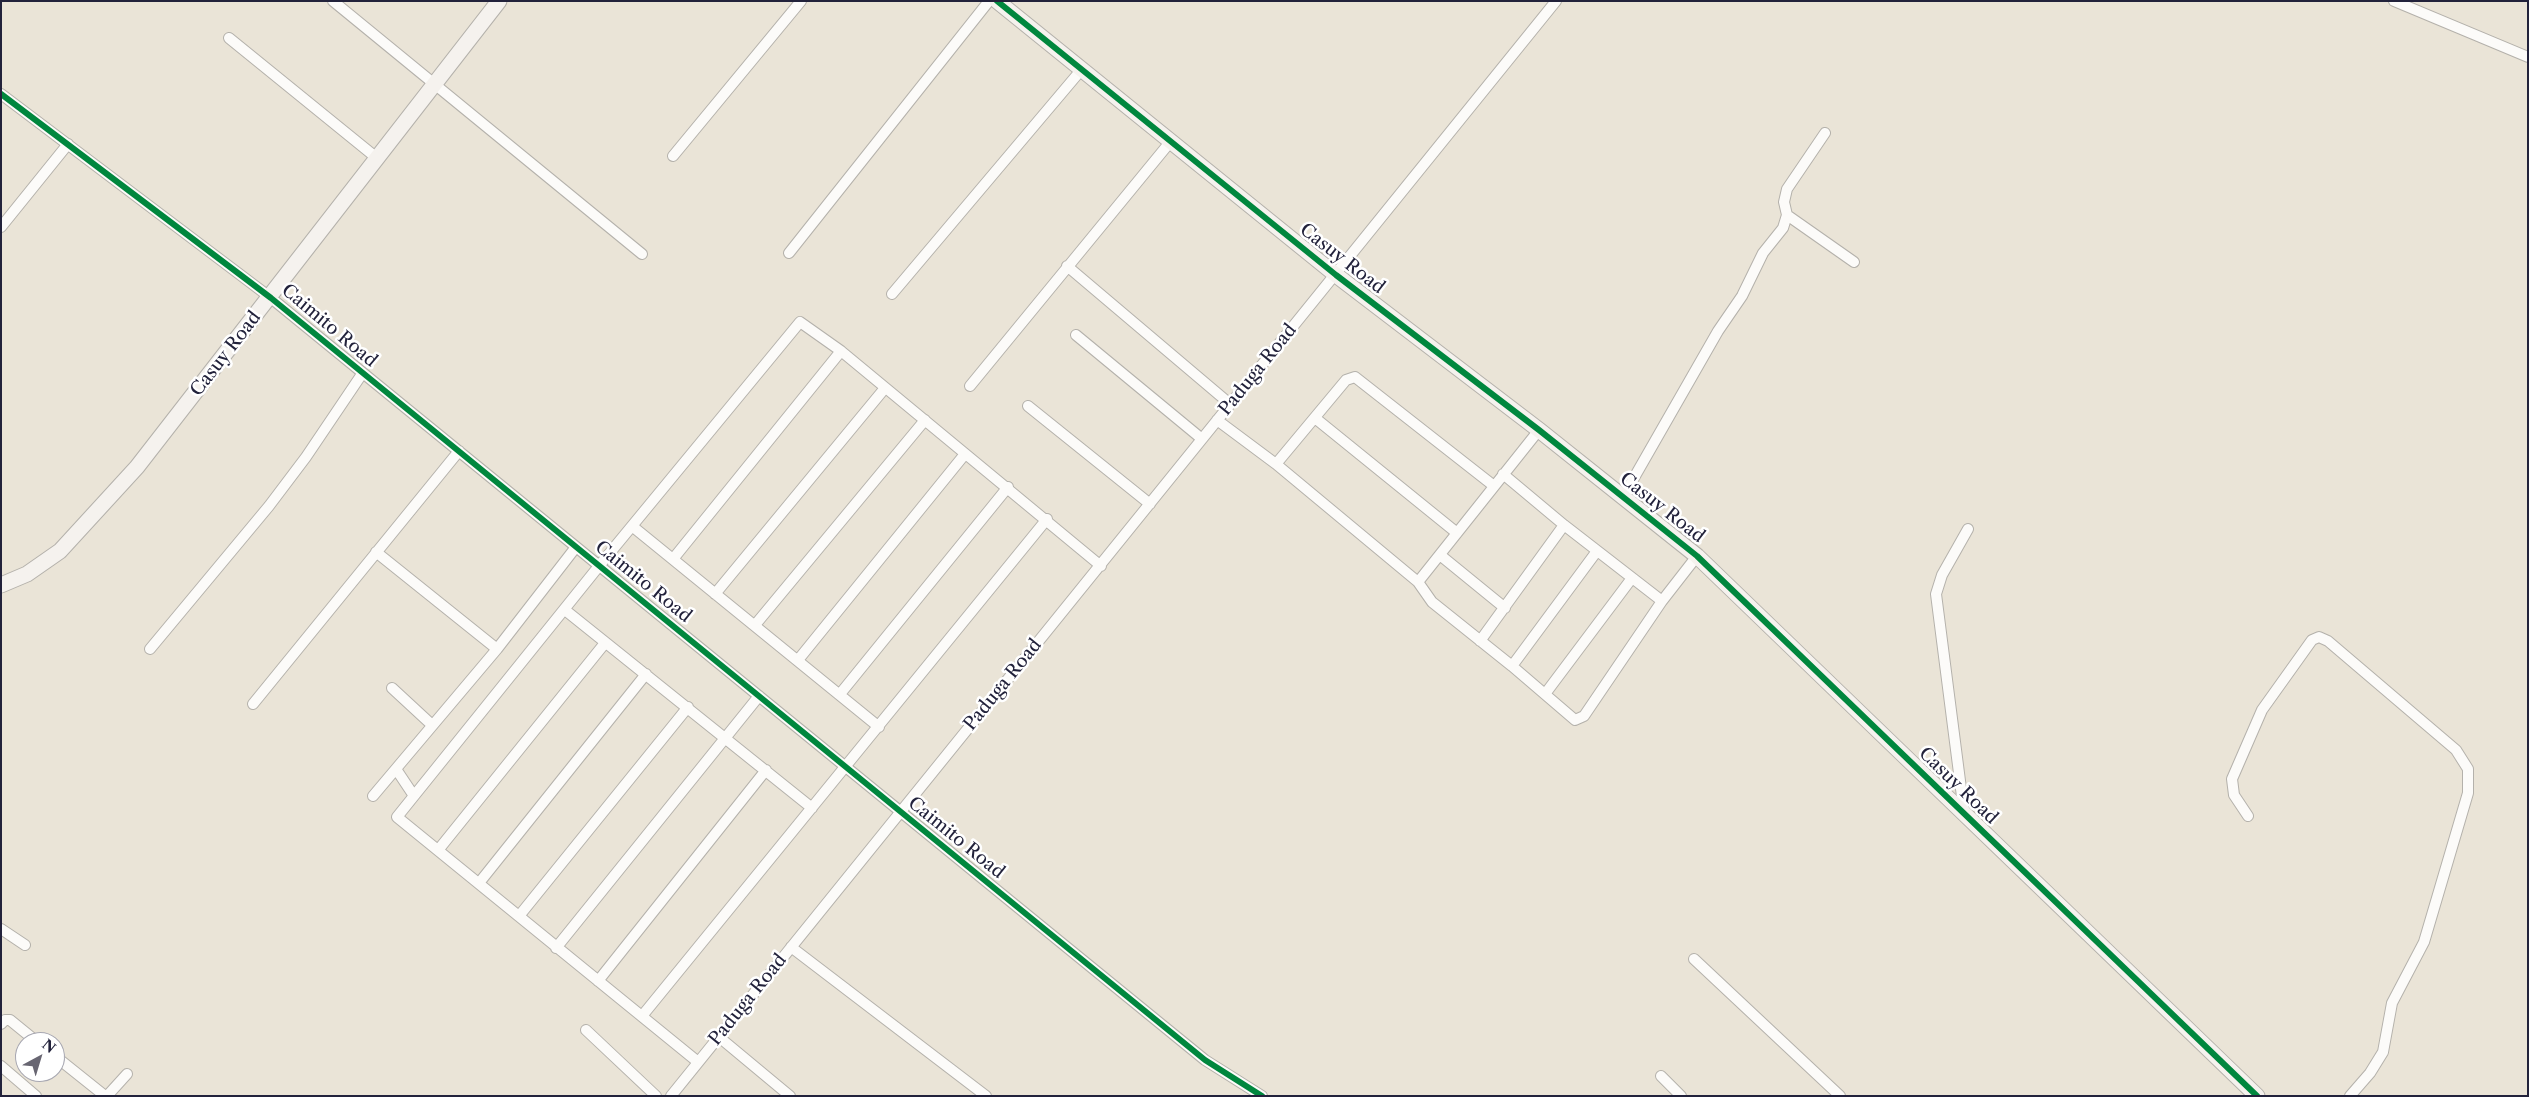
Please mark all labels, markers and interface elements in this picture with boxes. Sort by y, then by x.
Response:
street label: Casuy Road [1295,219,1389,299]
street label: Caimito Road [277,280,381,372]
street label: Casuy Road [186,307,266,401]
street label: Paduga Road [1215,320,1301,420]
street label: Casuy Road [1615,468,1709,548]
street label: Caimito Road [590,537,696,627]
street label: Paduga Road [960,635,1046,735]
street label: Casuy Road [1914,743,2002,829]
street label: Caimito Road [903,793,1009,883]
street label: Paduga Road [705,950,791,1050]
north arrow [15,1032,65,1082]
text: N [38,1035,59,1057]

